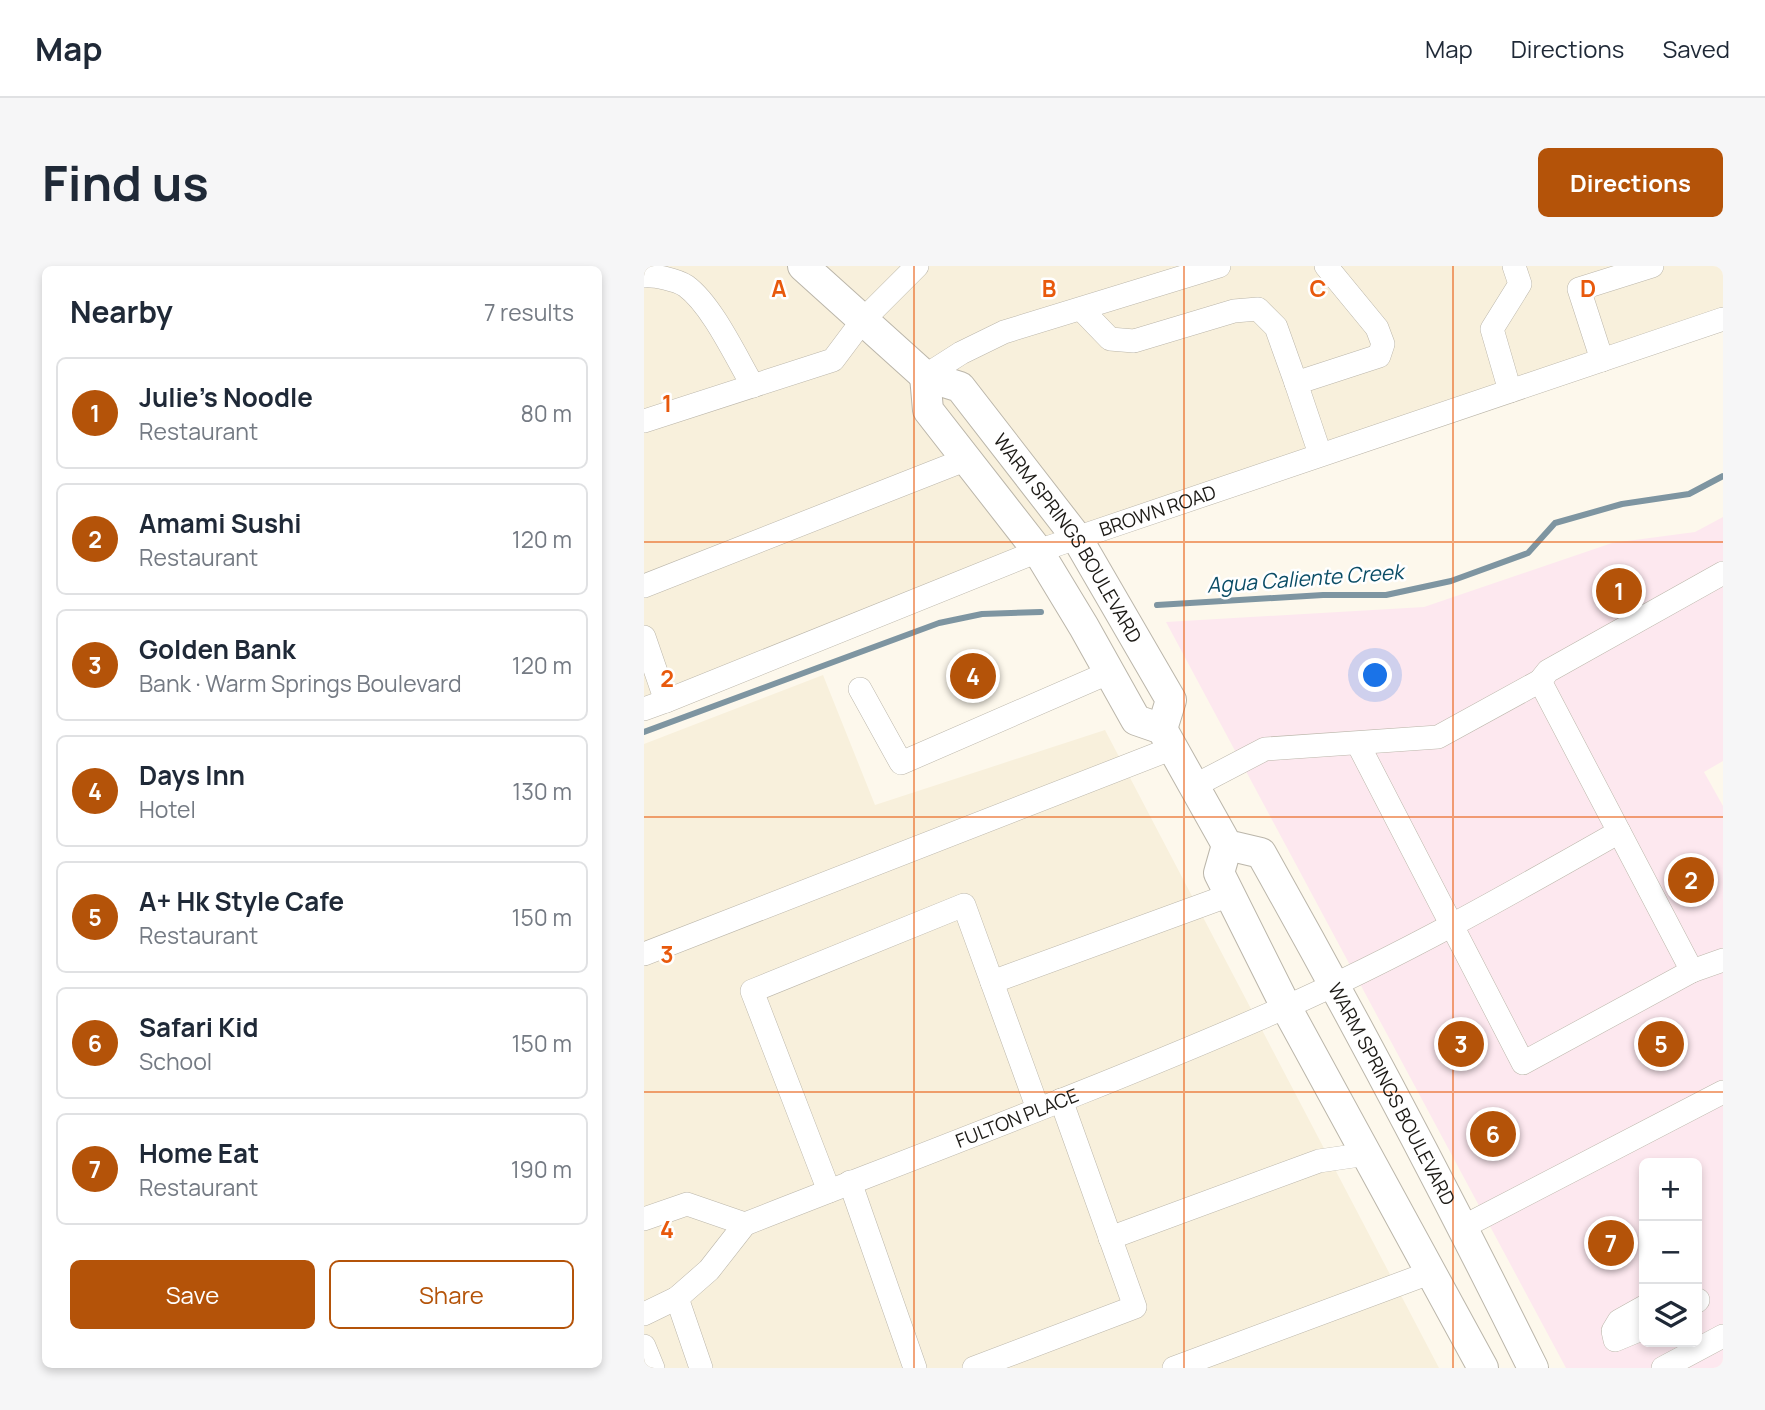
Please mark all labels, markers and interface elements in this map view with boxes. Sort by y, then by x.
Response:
text: Map [35,26,103,71]
text: Map [1425,32,1473,65]
text: Directions [1511,32,1624,65]
text: Saved [1662,32,1730,65]
button: Directions [1538,148,1723,217]
text: Find us [42,149,209,216]
text: A [771,272,787,304]
text: B [1042,272,1056,304]
text: C [1310,272,1327,304]
text: D [1580,272,1596,304]
text: Nearby [70,291,173,332]
text: 7 results [484,296,574,328]
text: Julie's Noodle [139,379,313,415]
text: 1 [662,387,672,419]
text: 1 [90,397,100,429]
text: 80 m [521,397,572,429]
text: Restaurant [139,415,258,447]
street label: WARM SPRINGS BOULEVARD [988,428,1148,648]
street label: BROWN ROAD [1096,479,1219,542]
text: Amami Sushi [139,505,302,541]
text: 2 [88,523,102,555]
text: 120 m [512,523,572,555]
text: Restaurant [139,541,258,573]
water label: Agua Caliente Creek [1206,557,1407,599]
pin: 1 [1596,565,1642,617]
text: Golden Bank [139,631,296,667]
text: 3 [88,649,102,681]
text: 120 m [512,649,572,681]
pin: 4 [950,650,996,702]
your location [1358,658,1392,692]
text: 2 [660,662,674,694]
text: Bank · Warm Springs Boulevard [139,667,462,699]
text: Days Inn [139,757,245,793]
text: 4 [88,775,102,807]
text: 130 m [512,775,572,807]
text: Hotel [139,793,196,825]
pin: 2 [1668,854,1714,906]
text: A+ Hk Style Cafe [139,883,344,919]
text: 5 [88,901,102,933]
text: 150 m [512,901,572,933]
text: Restaurant [139,919,258,951]
text: 3 [660,938,674,970]
street label: WARM SPRINGS BOULEVARD [1322,978,1462,1210]
text: Safari Kid [139,1009,259,1045]
pin: 3 [1438,1018,1484,1070]
pin: 5 [1638,1018,1684,1070]
text: 6 [88,1027,102,1059]
text: 150 m [512,1027,572,1059]
text: School [139,1045,212,1077]
street label: FULTON PLACE [952,1082,1082,1154]
pin: 6 [1470,1108,1516,1160]
text: Home Eat [139,1135,259,1171]
text: 7 [89,1153,101,1185]
text: 190 m [511,1153,572,1185]
map controls [1639,1158,1702,1347]
button: + [1639,1158,1702,1221]
text: Restaurant [139,1171,258,1203]
text: 4 [660,1213,674,1245]
pin: 7 [1588,1217,1634,1269]
button: − [1639,1221,1702,1284]
button: Save [70,1260,315,1329]
button: Share [329,1260,574,1329]
button: layers [1639,1284,1702,1347]

